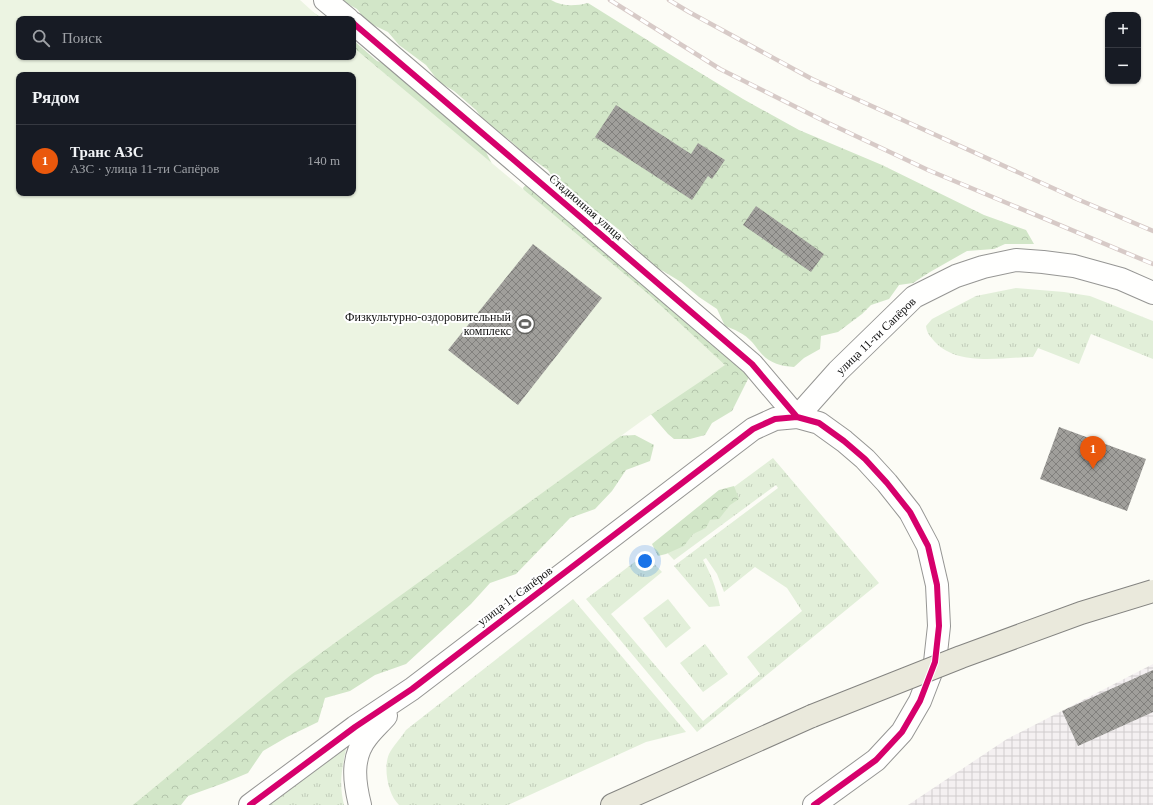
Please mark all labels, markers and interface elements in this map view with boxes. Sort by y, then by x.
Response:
map controls [1105,12,1141,84]
button: + [1105,12,1141,48]
search box [16,16,356,60]
icon: search [30,27,52,49]
text: Поиск [62,30,102,46]
button: − [1105,48,1141,84]
text: Рядом [32,88,80,107]
text: Транс АЗС [70,144,144,160]
text: 1 [42,153,48,168]
text: 140 m [307,153,340,168]
text: АЗС · улица 11-ти Сапёров [70,161,219,176]
street label: Стадионная улица [546,171,626,243]
street label: улица 11-ти Сапёров [833,294,919,378]
place label: Физкультурно-оздоровительный комплекс [345,310,512,338]
sports icon: Физкультурно-оздоровительный комплекс [514,313,536,335]
pin: 1 [1080,436,1106,469]
your location [635,551,655,571]
street label: улица 11 Сапёров [475,563,555,629]

